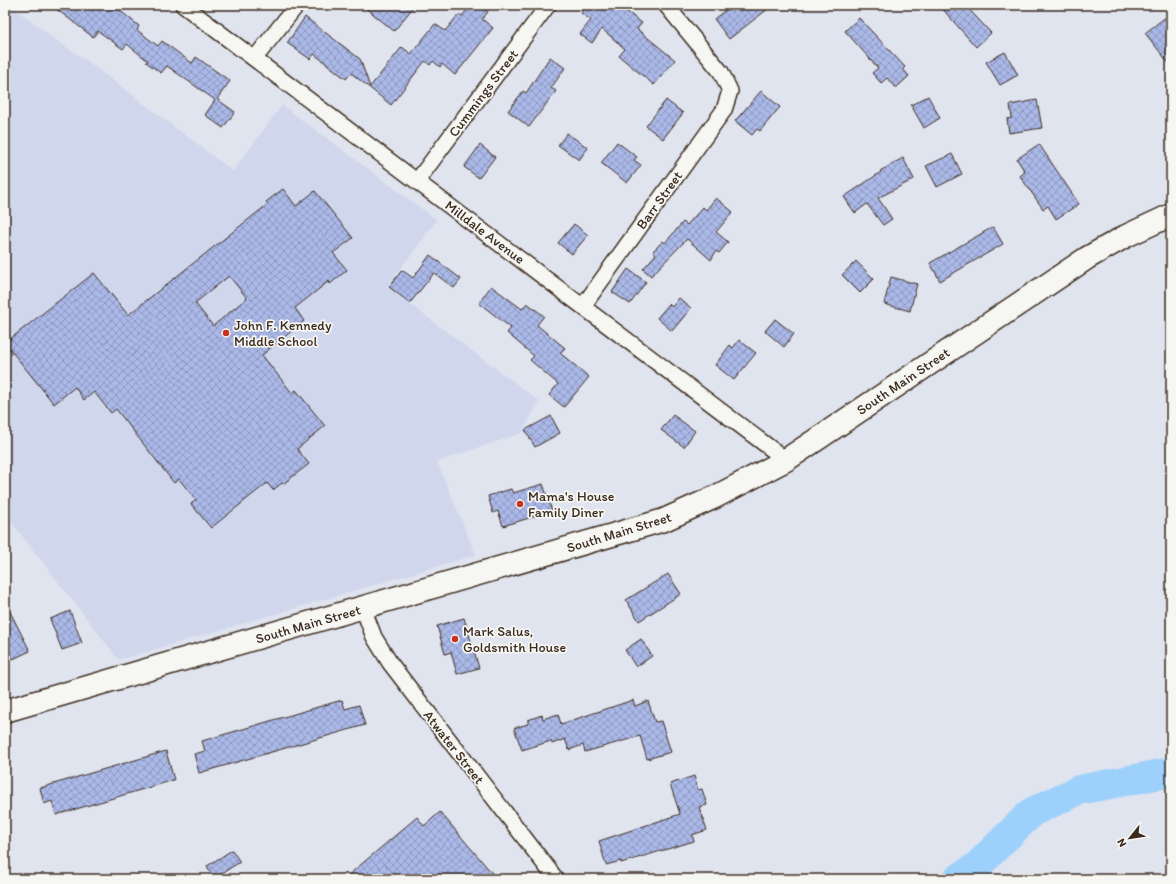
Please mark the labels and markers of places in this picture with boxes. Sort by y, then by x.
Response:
place label: John F. Kennedy Middle School [234,317,332,350]
marker: John F. Kennedy Middle School [221,328,231,338]
place label: Mama's House Family Diner [528,488,615,521]
marker: Mama's House Family Diner [515,499,525,509]
place label: Mark Salus, Goldsmith House [463,623,567,656]
marker: Mark Salus, Goldsmith House [450,634,460,644]

